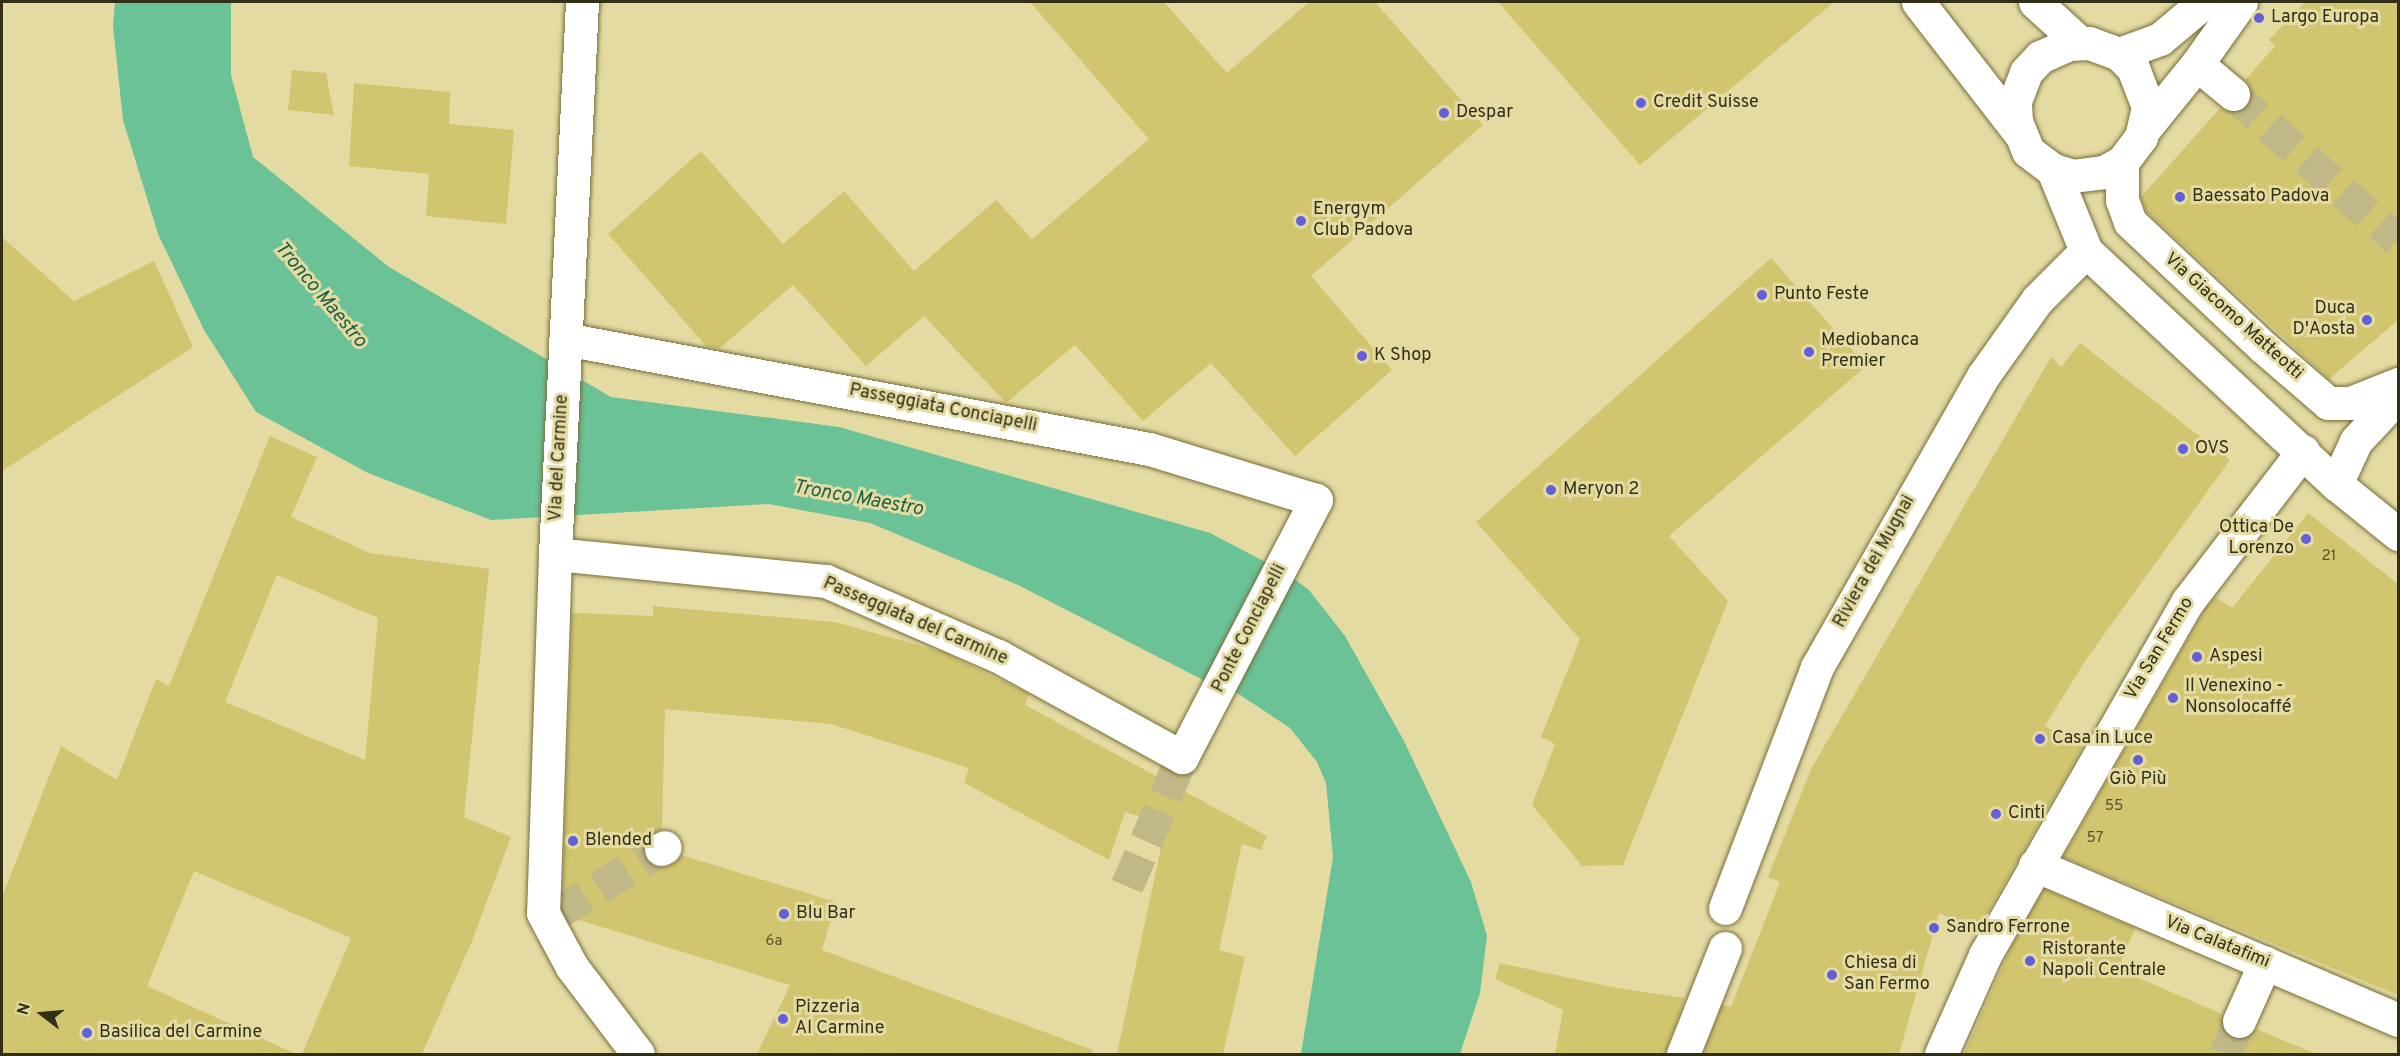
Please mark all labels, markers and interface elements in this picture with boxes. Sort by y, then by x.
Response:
place label: Largo Europa [2271,7,2379,29]
marker: Largo Europa [2252,11,2266,25]
place label: Credit Suisse [1653,92,1759,114]
marker: Credit Suisse [1634,96,1648,110]
place label: Despar [1456,102,1513,124]
marker: Despar [1437,106,1451,120]
place label: Baessato Padova [2192,186,2329,208]
marker: Baessato Padova [2173,190,2187,204]
place label: Energym Club Padova [1313,200,1413,242]
marker: Energym Club Padova [1294,214,1308,228]
water label: Tronco Maestro [269,237,371,353]
street label: Via Giacomo Matteotti [2159,249,2307,385]
place label: Punto Feste [1774,284,1869,306]
marker: Punto Feste [1755,288,1769,302]
place label: Duca D'Aosta [2293,299,2355,342]
marker: Duca D'Aosta [2360,313,2374,327]
place label: Mediobanca Premier [1821,331,1919,374]
place label: K Shop [1374,345,1431,367]
marker: Mediobanca Premier [1802,345,1816,359]
marker: K Shop [1355,349,1369,363]
street label: Passeggiata Conciapelli [847,380,1039,438]
street label: Via del Carmine [546,394,574,522]
place label: OVS [2195,438,2229,460]
marker: OVS [2176,442,2190,456]
water label: Tronco Maestro [791,476,925,522]
place label: Meryon 2 [1563,479,1639,501]
marker: Meryon 2 [1544,483,1558,497]
street label: Riviera dei Mugnai [1830,492,1920,632]
place label: Ottica De Lorenzo [2219,518,2294,560]
marker: Ottica De Lorenzo [2299,532,2313,546]
house number: 21 [2322,548,2336,566]
street label: Ponte Conciapelli [1208,561,1292,697]
street label: Passeggiata del Carmine [819,573,1011,671]
street label: Via San Fermo [2121,594,2199,704]
place label: Aspesi [2209,646,2263,668]
marker: Aspesi [2190,650,2204,664]
place label: Il Venexino - Nonsolocaffé [2185,677,2291,720]
marker: Il Venexino - Nonsolocaffé [2166,691,2180,705]
place label: Casa in Luce [2052,728,2153,750]
marker: Casa in Luce [2033,732,2047,746]
marker: Giò Più [2131,753,2145,767]
place label: Giò Più [2109,769,2167,791]
house number: 55 [2105,798,2123,816]
place label: Cinti [2008,803,2045,825]
marker: Cinti [1989,807,2003,821]
place label: Blended [585,830,652,852]
house number: 57 [2087,830,2103,848]
marker: Blended [566,834,580,848]
place label: Blu Bar [796,903,856,925]
marker: Blu Bar [777,907,791,921]
street label: Via Calatafimi [2161,912,2273,974]
place label: Sandro Ferrone [1946,917,2070,939]
marker: Sandro Ferrone [1927,921,1941,935]
house number: 6a [766,933,782,951]
place label: Ristorante Napoli Centrale [2042,940,2166,982]
place label: Chiesa di San Fermo [1844,954,1930,996]
marker: Ristorante Napoli Centrale [2023,954,2037,968]
marker: Chiesa di San Fermo [1825,968,1839,982]
north arrow [12,984,72,1044]
place label: Pizzeria Al Carmine [795,998,884,1040]
text: N [13,1001,36,1017]
marker: Pizzeria Al Carmine [776,1012,790,1026]
place label: Basilica del Carmine [99,1022,262,1044]
marker: Basilica del Carmine [80,1026,94,1040]

